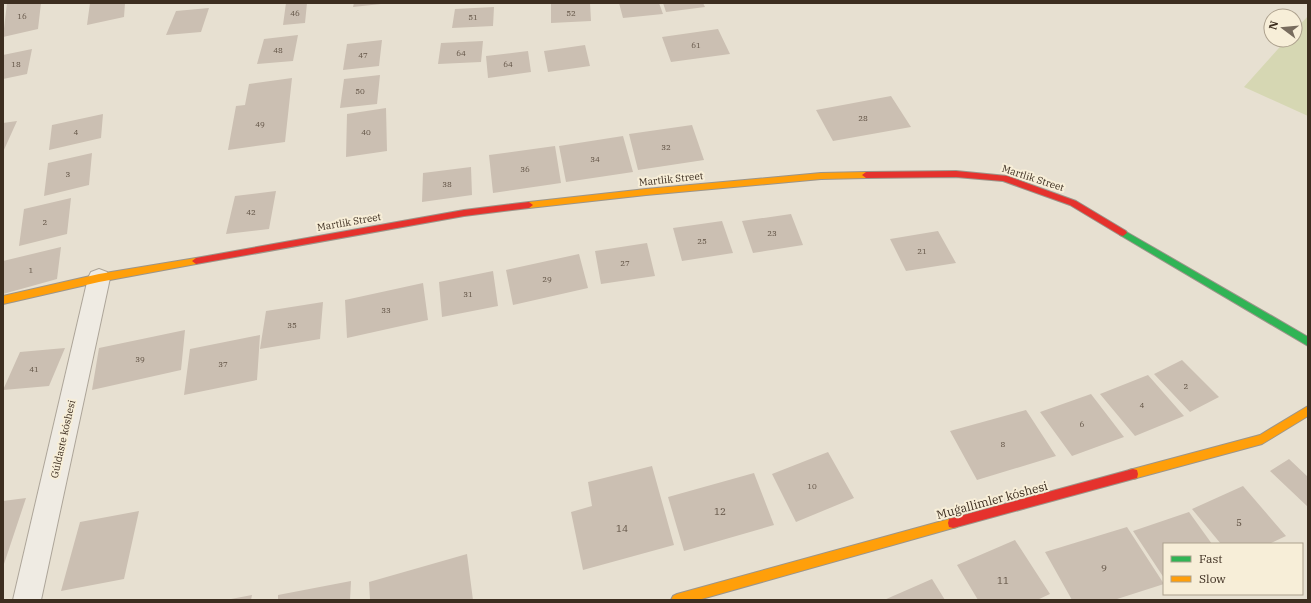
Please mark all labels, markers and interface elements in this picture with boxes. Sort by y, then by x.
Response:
house number: 46 [290,8,300,18]
house number: 52 [566,8,576,18]
north arrow [1263,8,1303,48]
house number: 16 [17,11,27,21]
house number: 51 [468,12,478,22]
text: N [1265,19,1281,31]
house number: 61 [691,40,701,50]
house number: 48 [273,45,283,55]
house number: 64 [456,48,466,58]
house number: 47 [358,50,368,60]
house number: 18 [11,59,21,69]
house number: 64 [503,59,513,69]
house number: 50 [355,86,365,96]
house number: 28 [858,113,868,123]
house number: 49 [255,119,265,129]
house number: 4 [74,127,79,137]
house number: 40 [361,127,371,137]
house number: 32 [661,142,671,152]
house number: 34 [590,154,600,164]
street label: Martlik Street [1000,162,1066,194]
house number: 36 [520,164,530,174]
house number: 3 [66,169,71,179]
street label: Martlik Street [638,169,704,189]
house number: 38 [442,179,452,189]
house number: 42 [246,207,256,217]
street label: Martlik Street [316,210,382,234]
house number: 2 [43,217,48,227]
house number: 23 [767,228,777,238]
house number: 25 [697,236,707,246]
house number: 21 [917,246,927,256]
house number: 27 [620,258,630,268]
house number: 1 [29,265,34,275]
house number: 29 [542,274,552,284]
house number: 31 [463,289,473,299]
house number: 33 [381,305,391,315]
house number: 35 [287,320,297,330]
house number: 39 [135,354,145,364]
house number: 37 [218,359,228,369]
house number: 41 [29,364,39,374]
house number: 2 [1184,381,1189,391]
street label: Gúldaste kóshesi [48,399,78,479]
house number: 4 [1140,400,1145,410]
house number: 6 [1080,419,1085,429]
house number: 8 [1001,439,1006,449]
street label: Muǵallimler kóshesi [935,478,1049,522]
house number: 10 [807,481,817,491]
house number: 12 [714,505,726,518]
house number: 5 [1236,516,1242,529]
house number: 14 [616,522,628,535]
legend [1163,543,1303,595]
text: Fast [1199,551,1223,566]
house number: 9 [1101,562,1107,575]
text: Slow [1199,571,1226,586]
house number: 11 [997,574,1009,587]

